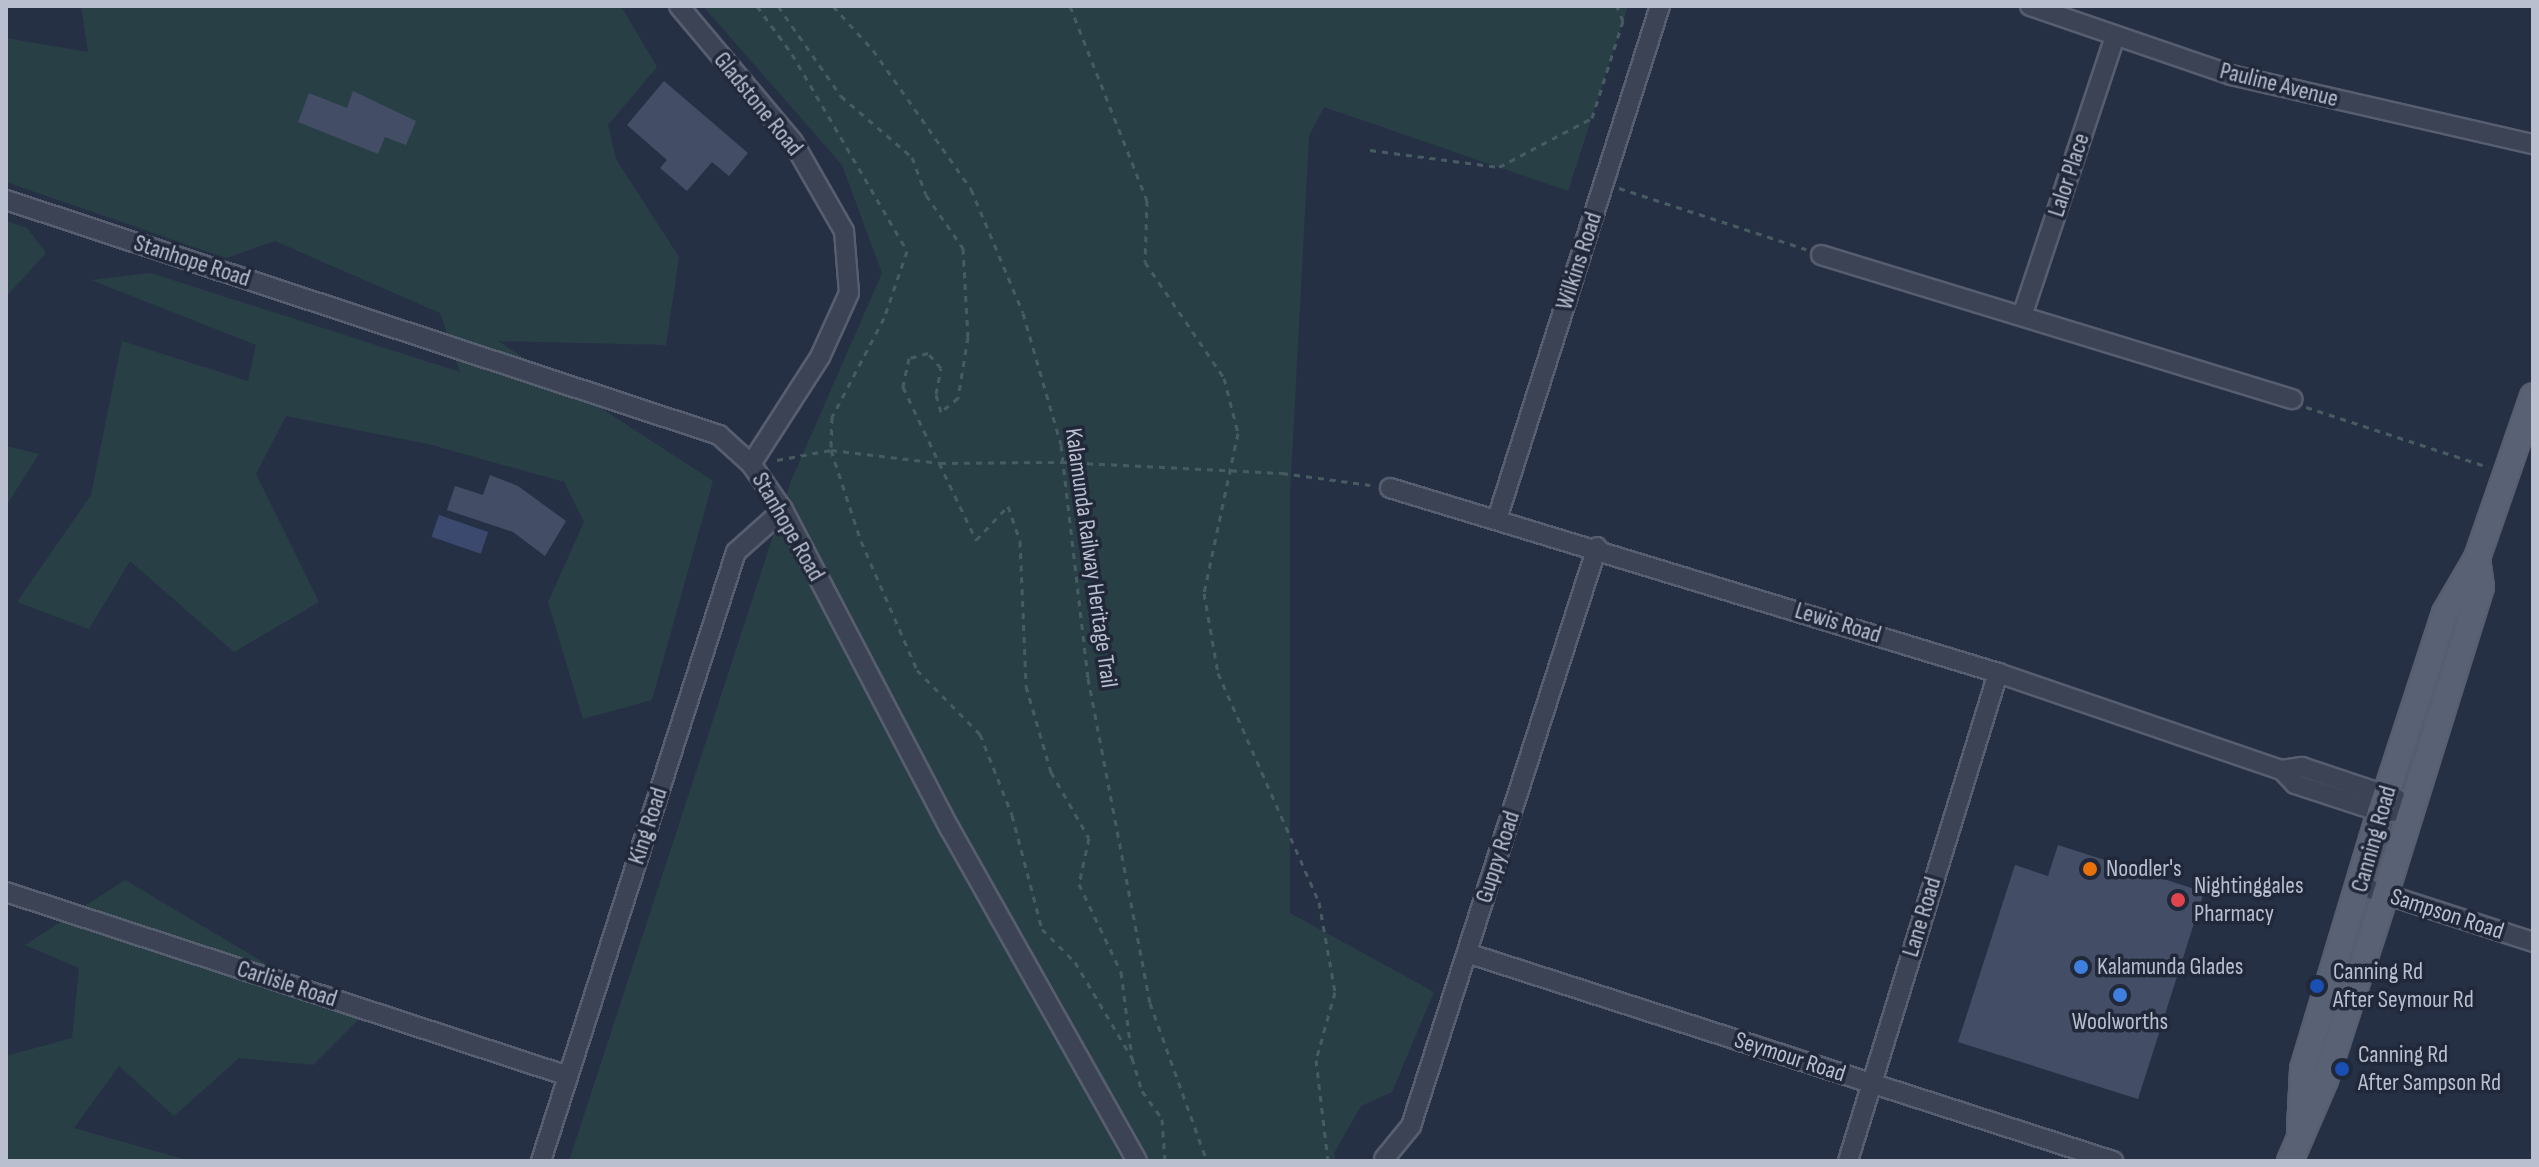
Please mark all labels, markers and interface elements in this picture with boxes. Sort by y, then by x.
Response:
street label: Gladstone Road [707,46,809,162]
street label: Pauline Avenue [2217,56,2341,114]
street label: Lalor Place [2042,130,2096,220]
street label: Wilkins Road [1550,209,1608,313]
street label: Stanhope Road [130,229,254,293]
street label: Kalamunda Railway Heritage Trail [1059,426,1123,690]
street label: Stanhope Road [745,468,831,586]
street label: Lewis Road [1791,596,1885,650]
street label: Canning Road [2345,783,2403,895]
street label: King Road [622,784,674,868]
street label: Guppy Road [1470,807,1526,907]
place label: Noodler's [2106,855,2182,883]
marker: Noodler's [2081,860,2099,878]
place label: Nightinggales Pharmacy [2194,872,2304,928]
street label: Lane Road [1896,874,1948,960]
street label: Sampson Road [2387,882,2507,946]
marker: Nightinggales Pharmacy [2169,891,2187,909]
place label: Kalamunda Glades [2097,953,2243,981]
street label: Carlisle Road [233,954,341,1014]
marker: Kalamunda Glades [2072,958,2090,976]
place label: Canning Rd After Seymour Rd [2333,958,2474,1014]
marker: Canning Rd After Seymour Rd [2308,977,2326,995]
marker: Woolworths [2111,986,2129,1004]
place label: Woolworths [2072,1008,2168,1036]
street label: Seymour Road [1731,1026,1849,1088]
place label: Canning Rd After Sampson Rd [2358,1041,2501,1097]
marker: Canning Rd After Sampson Rd [2333,1060,2351,1078]

